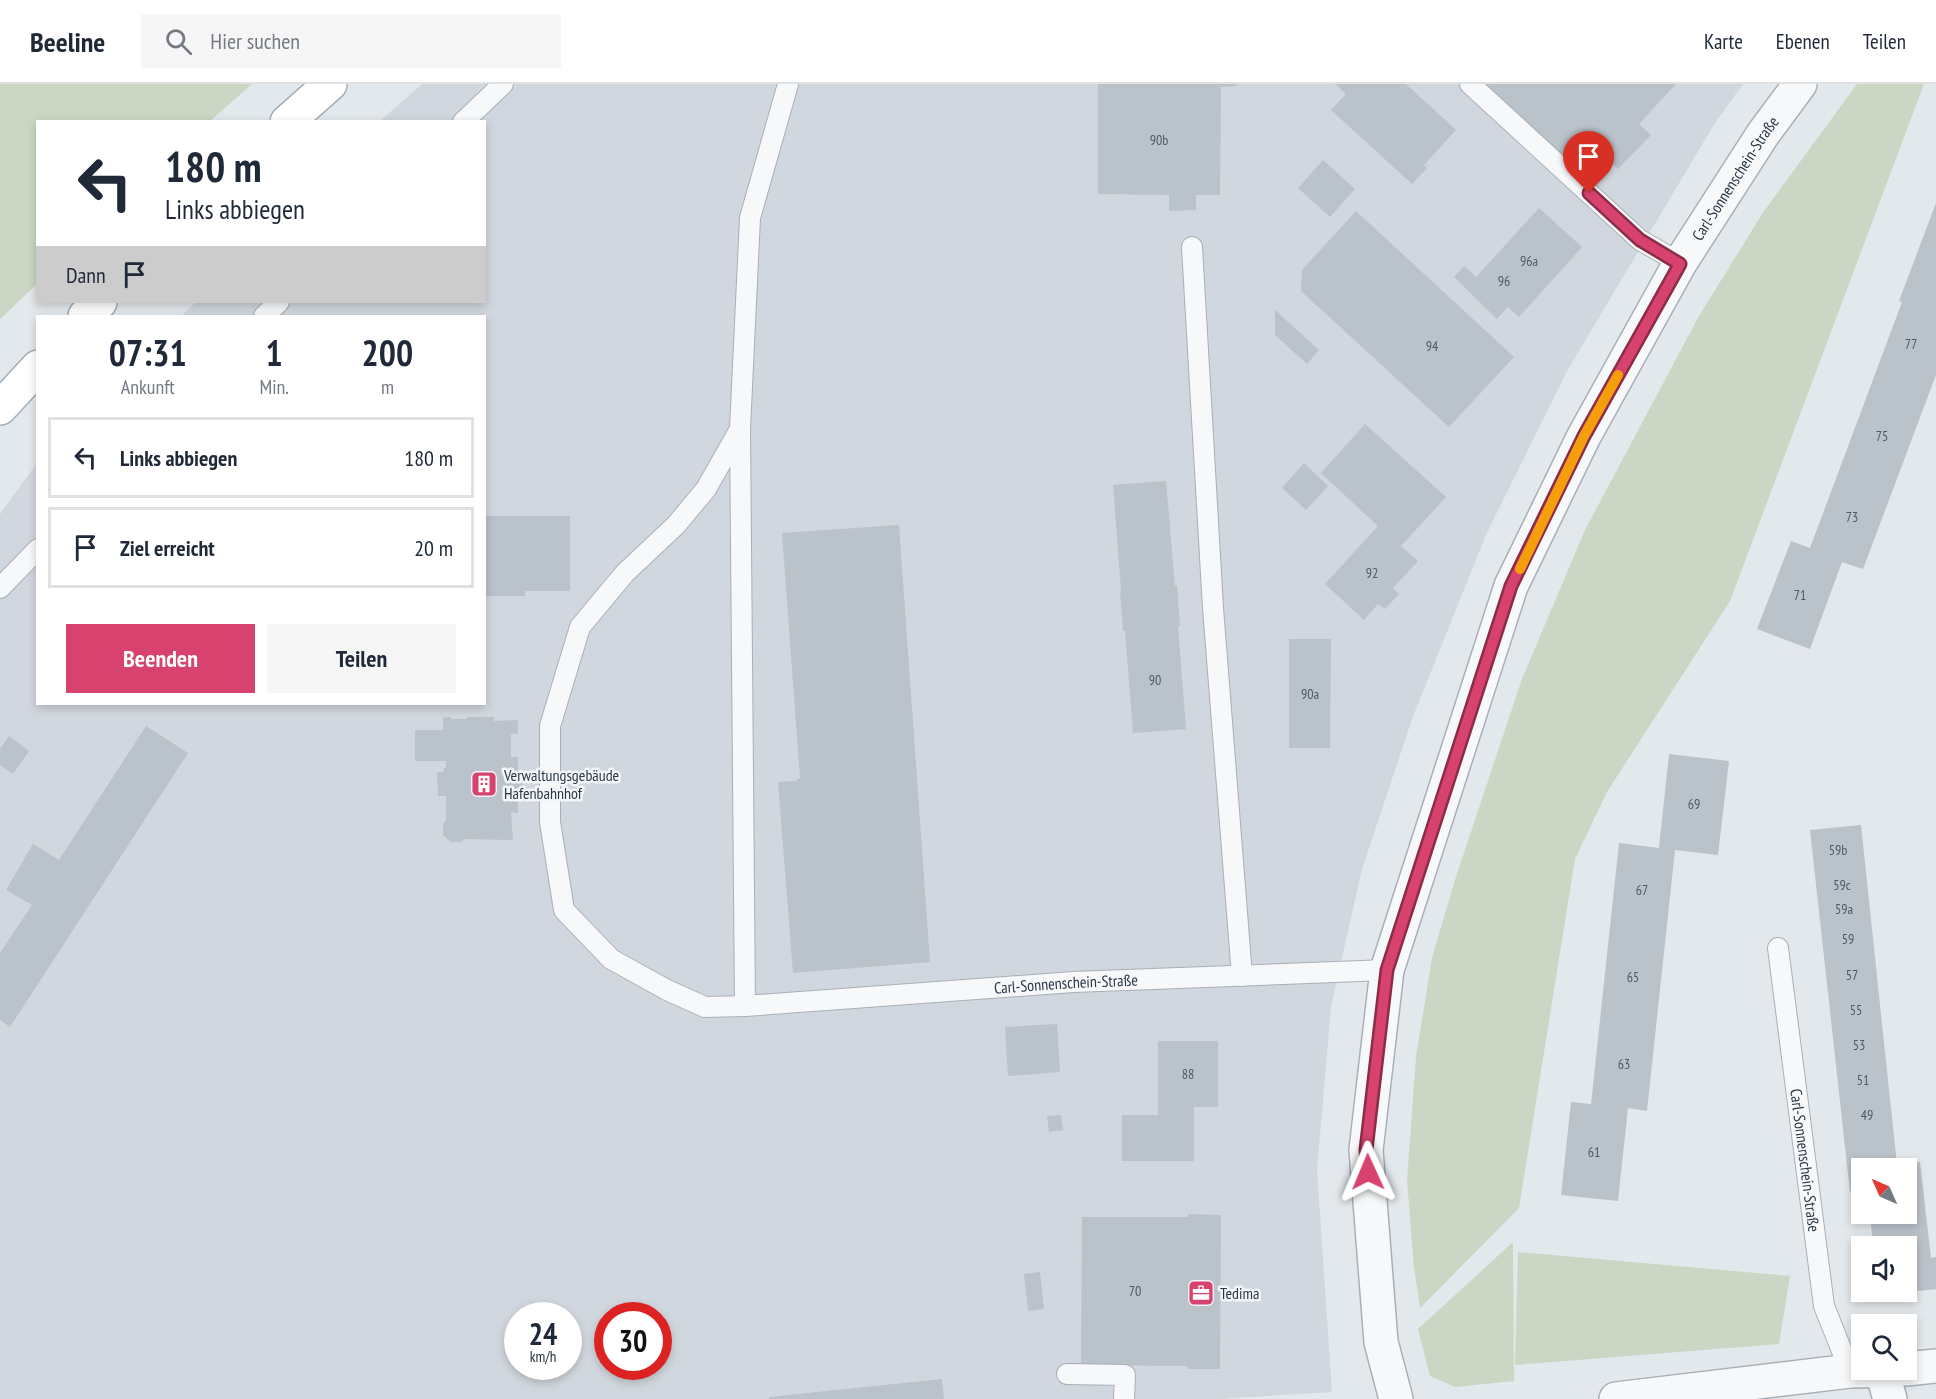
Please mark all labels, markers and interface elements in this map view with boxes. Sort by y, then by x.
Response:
search box [141,14,561,68]
text: Beeline [30,23,105,60]
icon: search [162,25,195,58]
text: Hier suchen [210,27,300,55]
text: Karte [1704,28,1743,55]
text: Ebenen [1776,28,1830,55]
text: Teilen [1863,28,1906,55]
street label: Carl-Sonnenschein-Straße [1687,112,1783,244]
house number: 90b [1150,131,1168,149]
pin [1563,131,1614,193]
text: 180 m [165,139,262,194]
icon: arrive [1572,140,1605,173]
icon: left [66,144,144,222]
text: Links abbiegen [165,192,305,226]
house number: 96a [1520,252,1538,270]
icon: arrive [118,258,151,291]
text: Dann [66,261,106,289]
house number: 96 [1498,272,1510,290]
text: 07:31 [109,329,187,376]
text: 1 [266,329,283,376]
text: 200 [362,329,413,376]
house number: 77 [1905,335,1917,353]
house number: 94 [1426,337,1439,355]
text: Ankunft [121,374,175,400]
text: Min. [259,374,289,400]
text: m [381,374,394,400]
house number: 75 [1876,427,1888,445]
icon: left [69,441,102,474]
text: Links abbiegen [120,444,237,472]
text: 180 m [404,444,453,472]
house number: 73 [1846,508,1858,526]
icon: arrive [69,531,102,564]
text: Ziel erreicht [120,534,215,562]
text: 20 m [414,534,453,562]
house number: 92 [1366,564,1378,582]
house number: 71 [1794,586,1806,604]
button: Beenden [66,624,255,693]
button: Teilen [267,624,456,693]
house number: 90 [1149,671,1161,689]
house number: 90a [1301,685,1319,703]
place label: Verwaltungsgebäude Hafenbahnhof [503,765,619,803]
building icon: Verwaltungsgebäude Hafenbahnhof [469,769,499,799]
house number: 69 [1688,795,1700,813]
house number: 59b [1829,841,1847,859]
house number: 59c [1833,876,1851,894]
house number: 67 [1636,881,1648,899]
house number: 59a [1835,900,1853,918]
house number: 59 [1842,930,1854,948]
house number: 57 [1846,966,1858,984]
house number: 65 [1627,968,1639,986]
street label: Carl-Sonnenschein-Straße [993,970,1138,998]
house number: 55 [1850,1001,1862,1019]
house number: 53 [1853,1036,1865,1054]
house number: 63 [1618,1055,1630,1073]
house number: 88 [1182,1065,1194,1083]
house number: 51 [1857,1071,1869,1089]
street label: Carl-Sonnenschein-Straße [1786,1087,1824,1233]
house number: 49 [1861,1106,1873,1124]
position arrow [1336,1140,1400,1204]
house number: 61 [1588,1143,1600,1161]
north arrow [1851,1158,1917,1224]
map controls [1851,1158,1917,1380]
button: sound [1851,1236,1917,1302]
office icon: Tedima [1186,1278,1216,1308]
house number: 70 [1129,1282,1141,1300]
place label: Tedima [1220,1283,1259,1303]
speed limit sign: 30 [594,1302,672,1380]
text: 24 [529,1314,557,1353]
button: search [1851,1314,1917,1380]
text: km/h [530,1347,556,1366]

